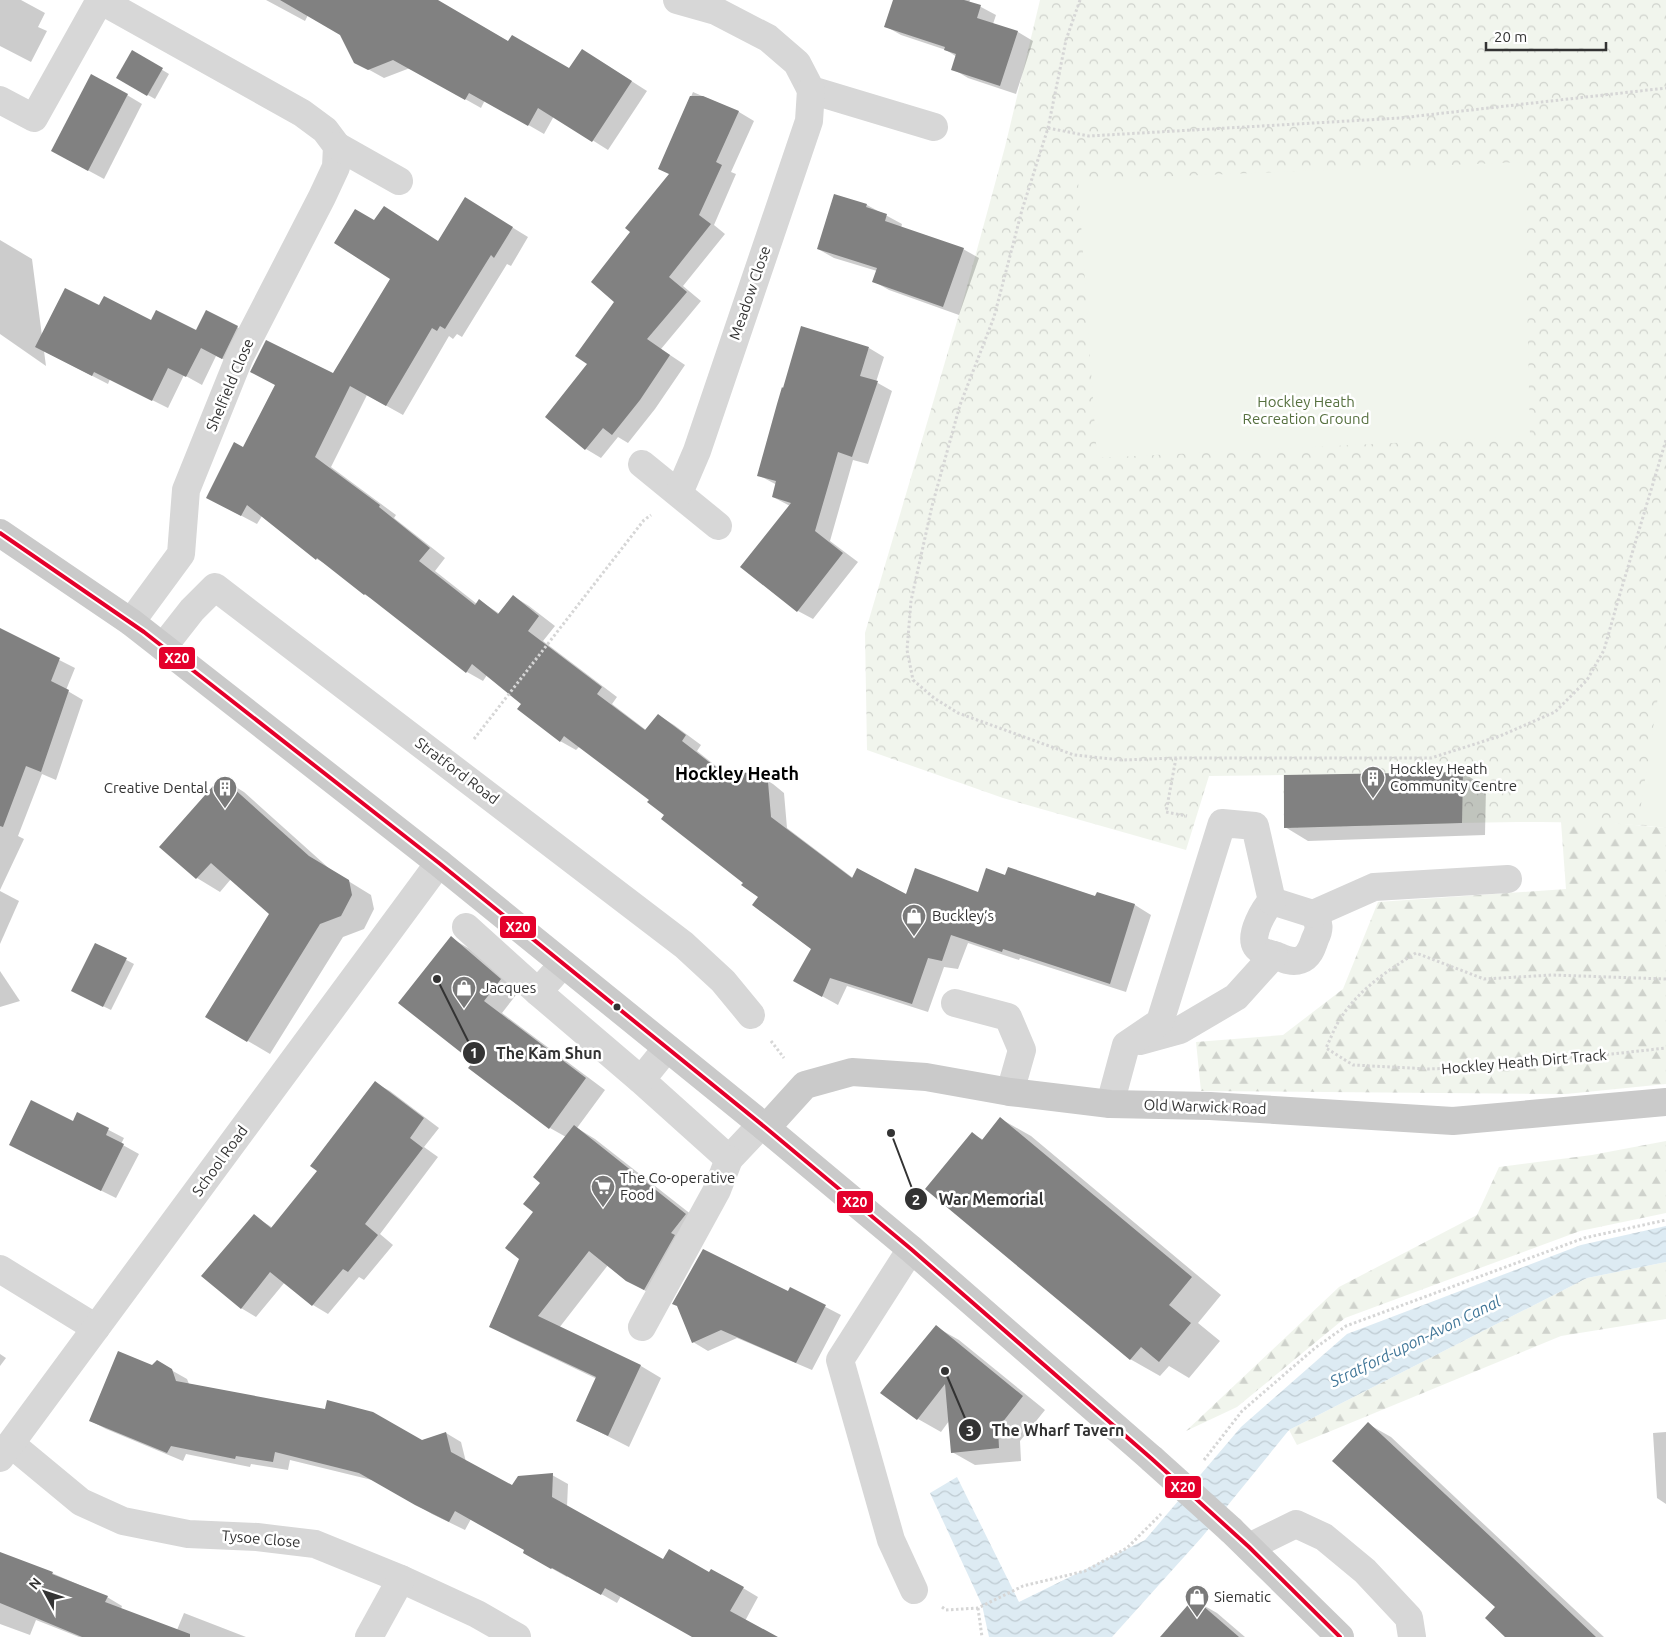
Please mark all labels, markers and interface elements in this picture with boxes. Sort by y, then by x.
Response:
scale bar [1486,20,1606,52]
text: 20 m [1494,28,1527,45]
street label: Meadow Close [725,244,774,342]
street label: Shelfield Close [202,336,257,434]
park label: Hockley Heath Recreation Ground [1243,393,1369,427]
line badge: X20 [158,646,196,670]
text: X20 [164,650,190,666]
street label: Stratford Road [412,734,502,807]
place label: Hockley Heath Community Centre [1390,760,1517,794]
district label: Hockley Heath [675,763,799,783]
building icon: Hockley Heath Community Centre [1360,765,1386,799]
building icon: Creative Dental [212,775,238,809]
place label: Creative Dental [104,779,208,796]
shop icon: Buckley’s [901,903,927,937]
place label: Buckley’s [932,907,994,924]
line badge: X20 [499,915,537,939]
text: X20 [505,919,531,935]
shop icon: Jacques [451,975,477,1009]
place label: Jacques [482,979,536,996]
unlabelled marker [612,1002,622,1012]
callout: The Kam Shun [461,1037,612,1068]
text: 1 [470,1044,478,1061]
text: The Kam Shun [496,1044,602,1062]
street label: Hockley Heath Dirt Track [1441,1046,1608,1077]
street label: Old Warwick Road [1143,1096,1267,1117]
street label: School Road [188,1122,251,1199]
place label: The Co-operative Food [620,1169,735,1203]
supermarket icon: The Co-operative Food [590,1174,616,1208]
callout: War Memorial [903,1184,1053,1215]
line badge: X20 [836,1190,874,1214]
text: War Memorial [938,1190,1044,1208]
text: 2 [912,1191,920,1208]
text: X20 [842,1194,868,1210]
water label: Stratford-upon-Avon Canal [1326,1292,1504,1391]
callout: The Wharf Tavern [957,1415,1135,1446]
text: The Wharf Tavern [992,1421,1124,1439]
text: 3 [966,1422,974,1439]
line badge: X20 [1164,1475,1202,1499]
text: X20 [1170,1479,1196,1495]
street label: Tysoe Close [221,1527,301,1550]
north arrow [20,1567,70,1617]
text: N [26,1574,45,1593]
shop icon: Siematic [1184,1584,1210,1618]
place label: Siematic [1214,1588,1271,1605]

